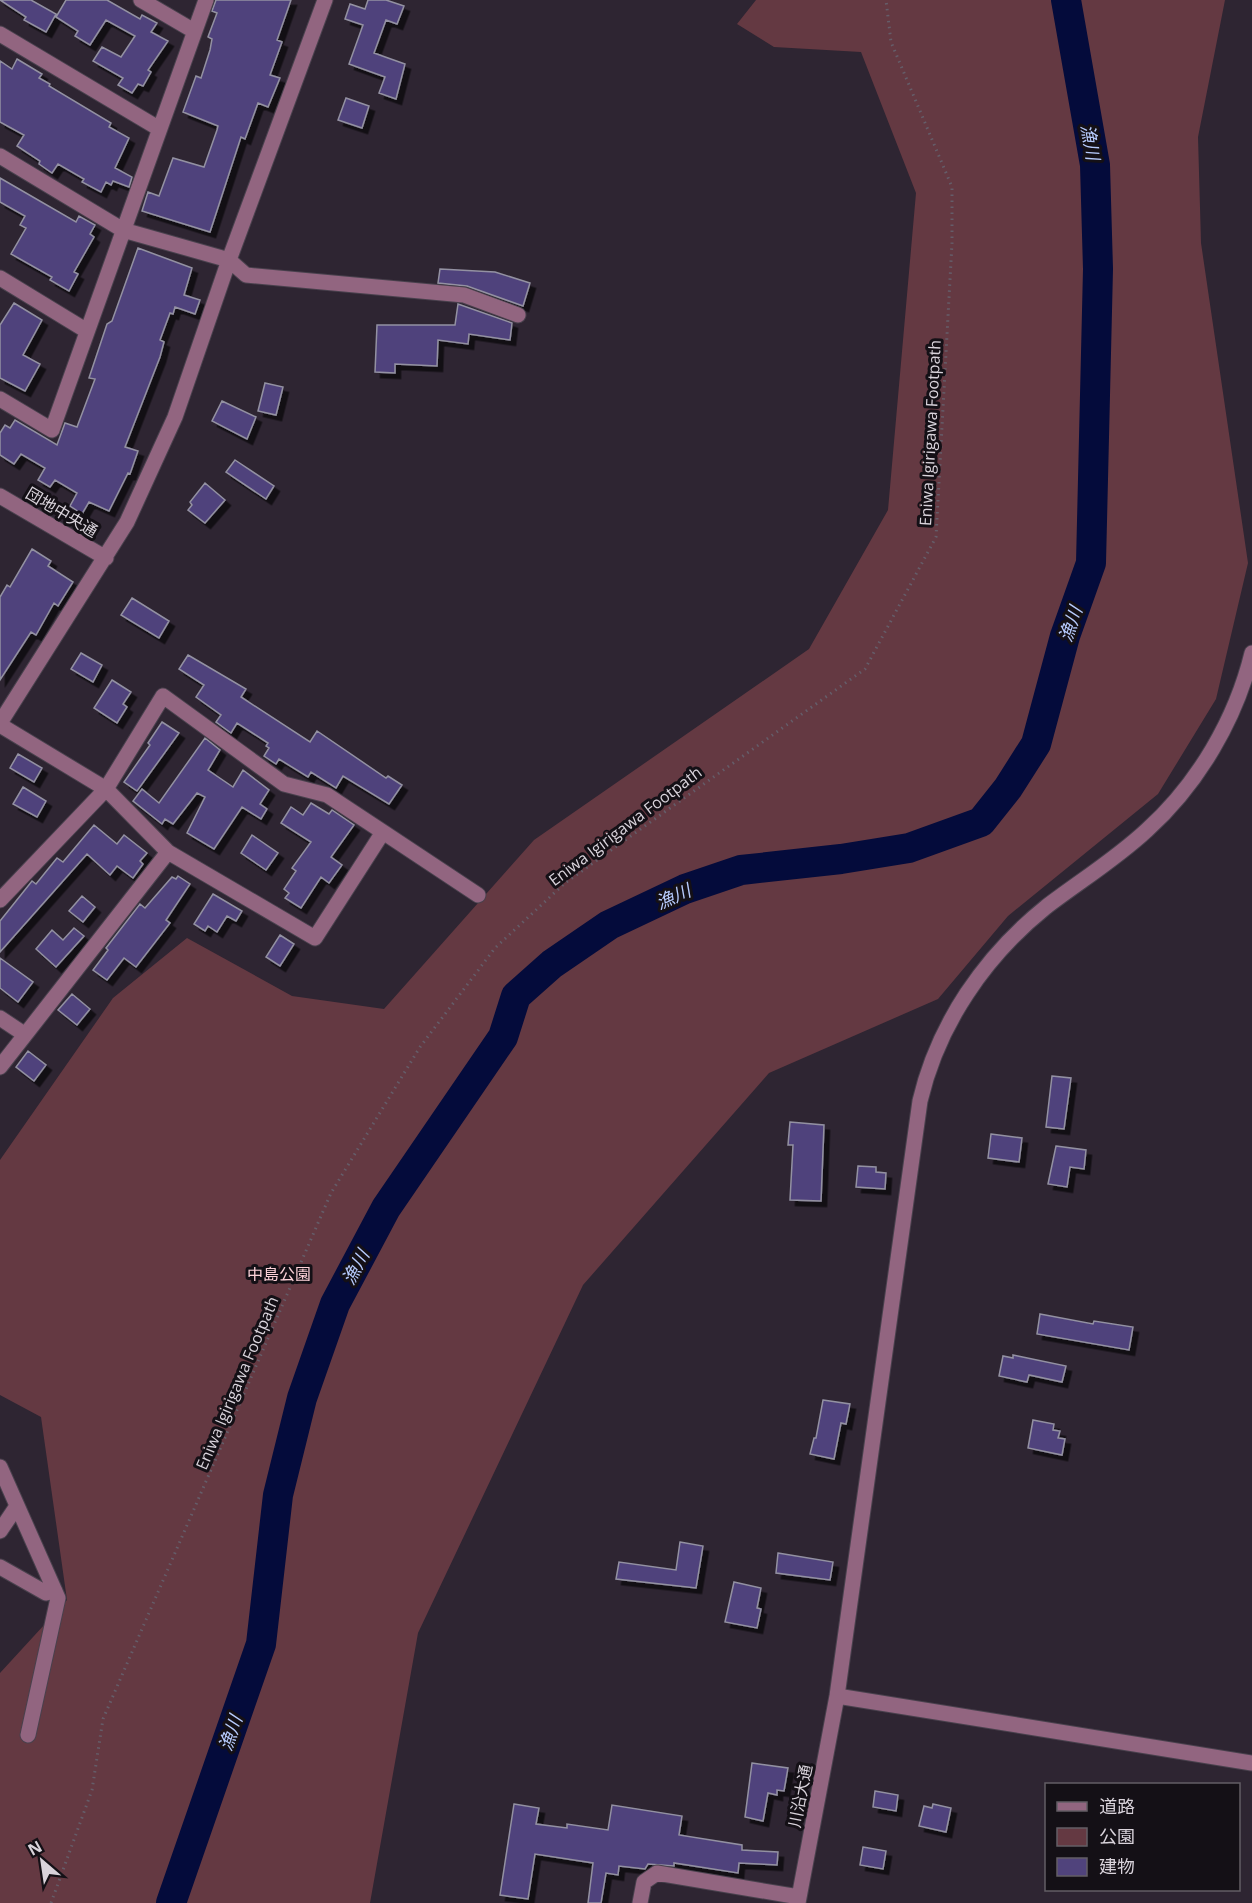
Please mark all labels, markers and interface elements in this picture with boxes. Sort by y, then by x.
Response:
water label: 漁川 [1076,122,1106,164]
street label: Eniwa Igirigawa Footpath [914,339,946,527]
street label: 団地中央通 [22,482,102,542]
water label: 漁川 [1053,601,1088,645]
street label: Eniwa Igirigawa Footpath [544,761,706,891]
water label: 漁川 [652,877,696,914]
water label: 漁川 [336,1244,375,1289]
park label: 中島公園 [247,1263,311,1285]
street label: Eniwa Igirigawa Footpath [190,1293,284,1473]
water label: 漁川 [213,1710,248,1754]
street label: 川沿大通 [783,1762,817,1830]
legend [1045,1783,1240,1891]
text: 道路 [1099,1794,1135,1818]
text: 公園 [1099,1824,1135,1848]
north arrow [12,1831,72,1891]
text: N [24,1835,46,1861]
text: 建物 [1099,1854,1135,1878]

